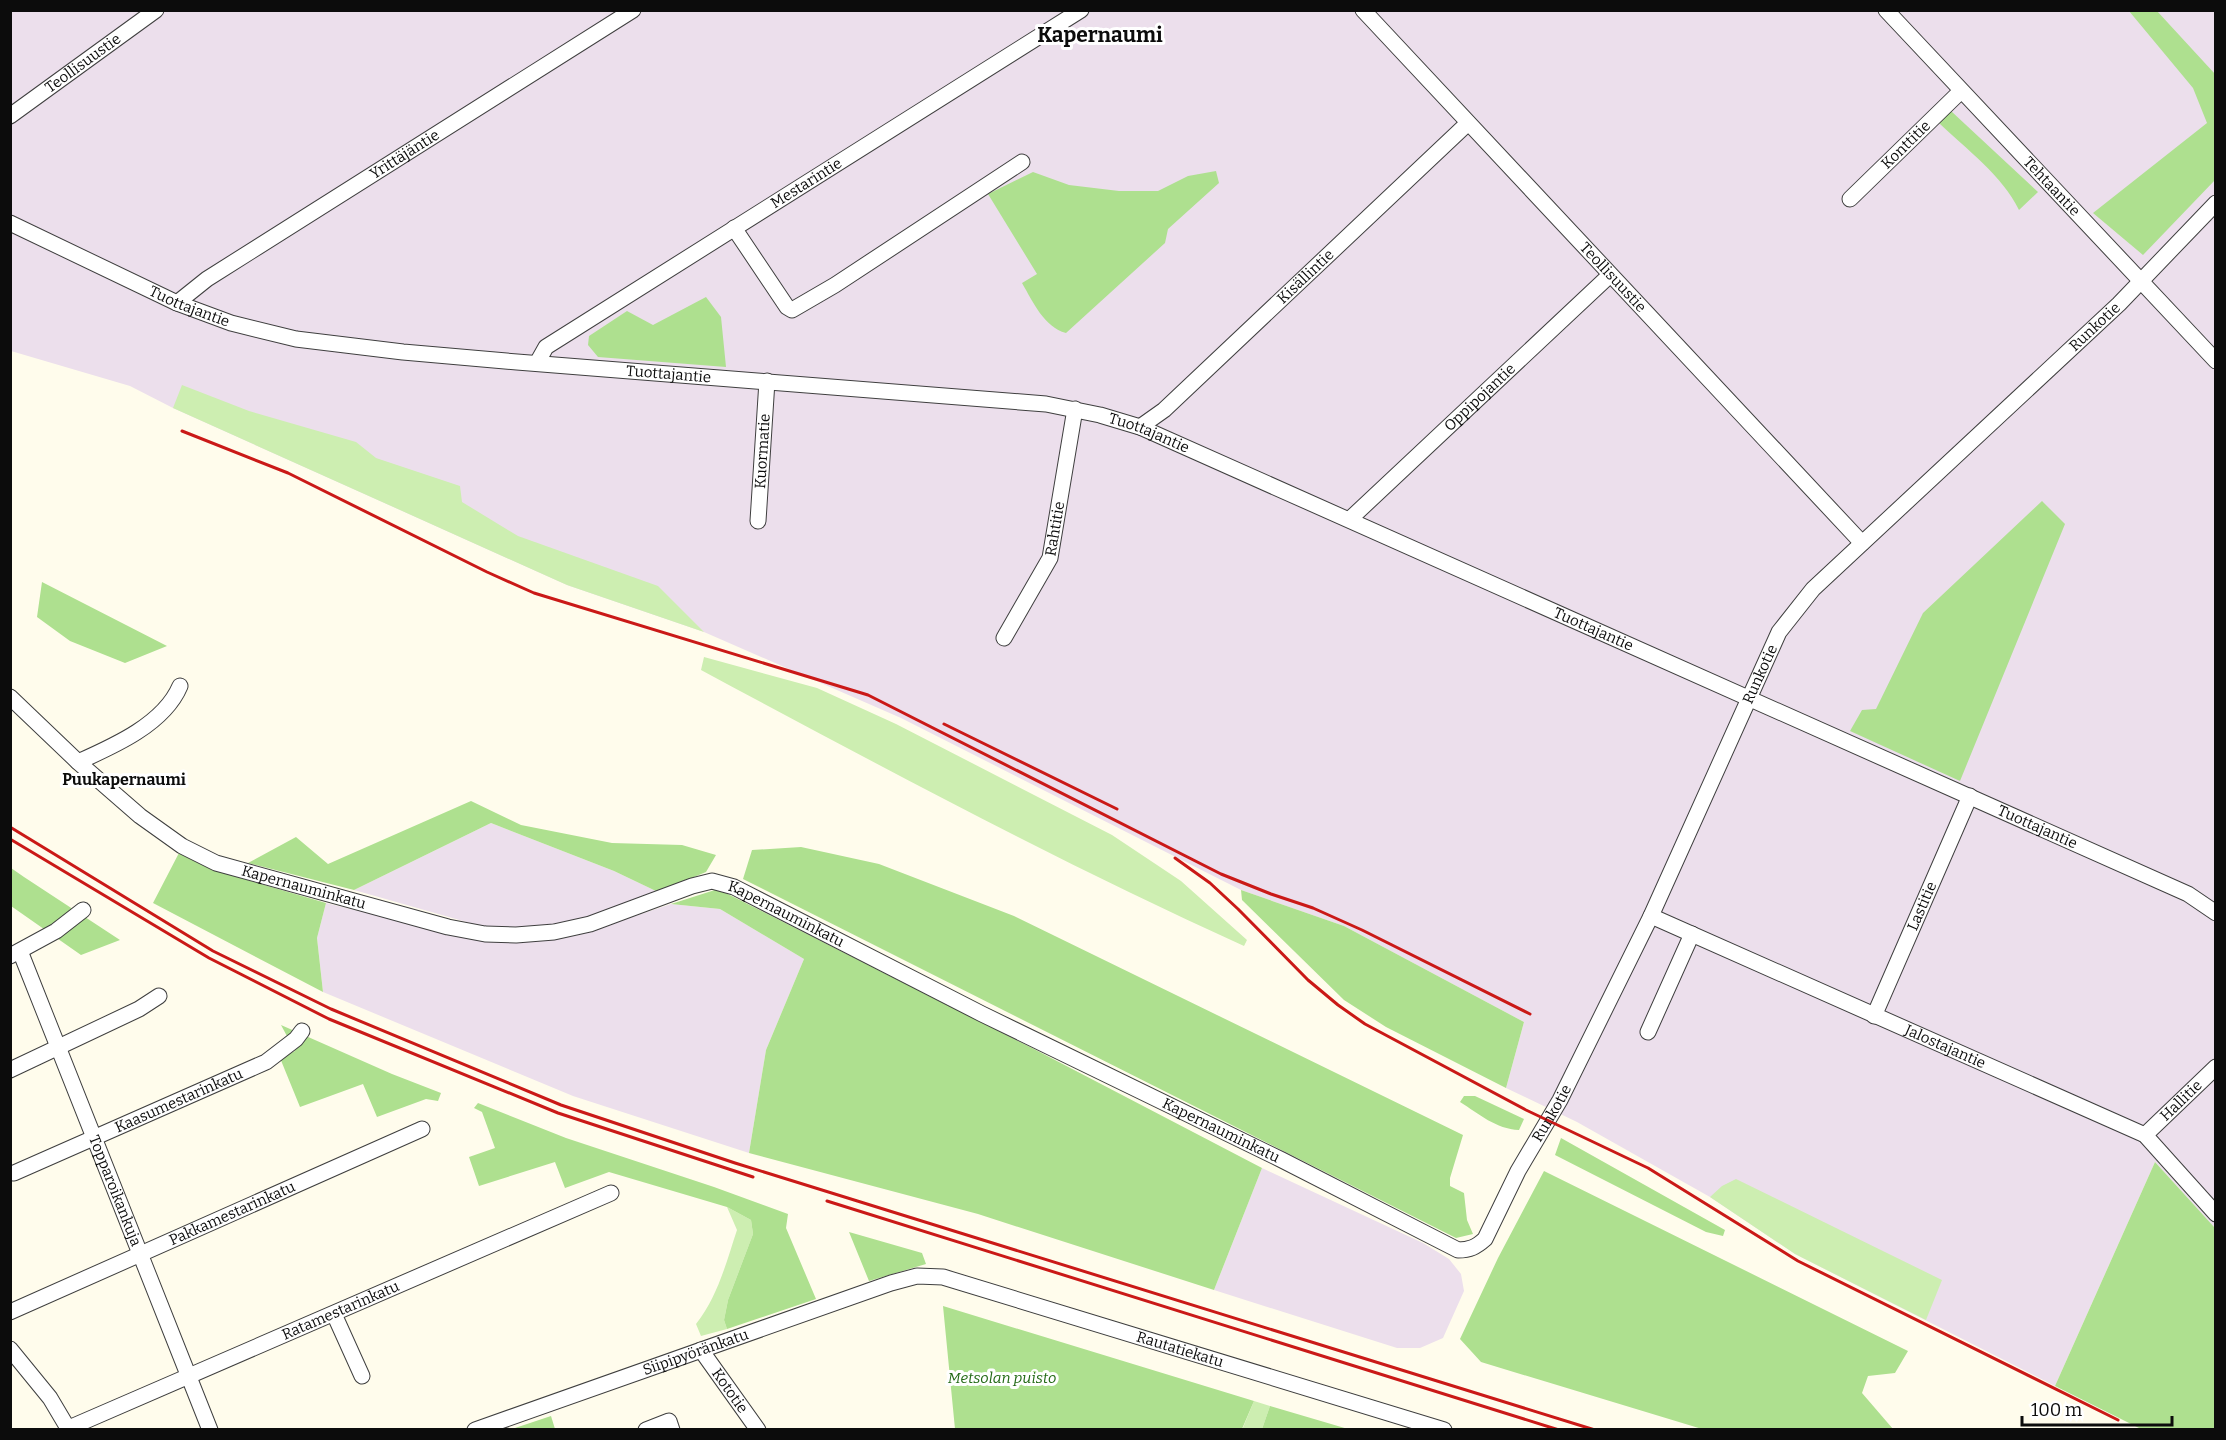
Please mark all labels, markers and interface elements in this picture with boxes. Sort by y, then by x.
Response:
district label: Kapernaumi [1037,22,1163,48]
street label: Teollisuustie [41,30,124,97]
street label: Konttitie [1878,117,1934,173]
street label: Yrittäjäntie [366,126,443,183]
street label: Tehtaantie [2020,153,2084,220]
street label: Mestarintie [767,154,845,212]
street label: Teollisuustie [1576,238,1650,316]
street label: Kisällintie [1273,245,1338,307]
street label: Tuottajantie [146,282,232,331]
street label: Runkotie [2065,299,2124,355]
street label: Oppipojantie [1441,360,1519,435]
street label: Tuottajantie [625,362,712,386]
street label: Tuottajantie [1107,409,1192,457]
street label: Kuormatie [751,413,774,489]
street label: Rahtitie [1041,500,1068,557]
street label: Tuottajantie [1551,604,1636,655]
street label: Runkotie [1739,642,1781,707]
district label: Puukapernaumi [62,770,186,789]
street label: Tuottajantie [1995,801,2080,853]
street label: Kapernauminkatu [240,861,368,913]
street label: Kapernauminkatu [726,877,847,951]
street label: Lastitie [1903,879,1941,933]
street label: Jalostajantie [1901,1020,1989,1072]
street label: Kaasumestarinkatu [112,1064,245,1136]
street label: Hallitie [2156,1076,2206,1125]
street label: Runkotie [1528,1082,1575,1145]
street label: Kapernauminkatu [1159,1094,1283,1166]
street label: Topparoikankuja [85,1133,145,1249]
street label: Pakkamestarinkatu [166,1178,298,1249]
street label: Ratamestarinkatu [279,1277,402,1344]
street label: Siipipyöränkatu [640,1325,751,1379]
street label: Rautatiekatu [1134,1328,1226,1371]
street label: Kototie [708,1365,752,1417]
park label: Metsolan puisto [948,1369,1056,1387]
scale bar [2022,1389,2172,1427]
text: 100 m [2031,1399,2082,1421]

